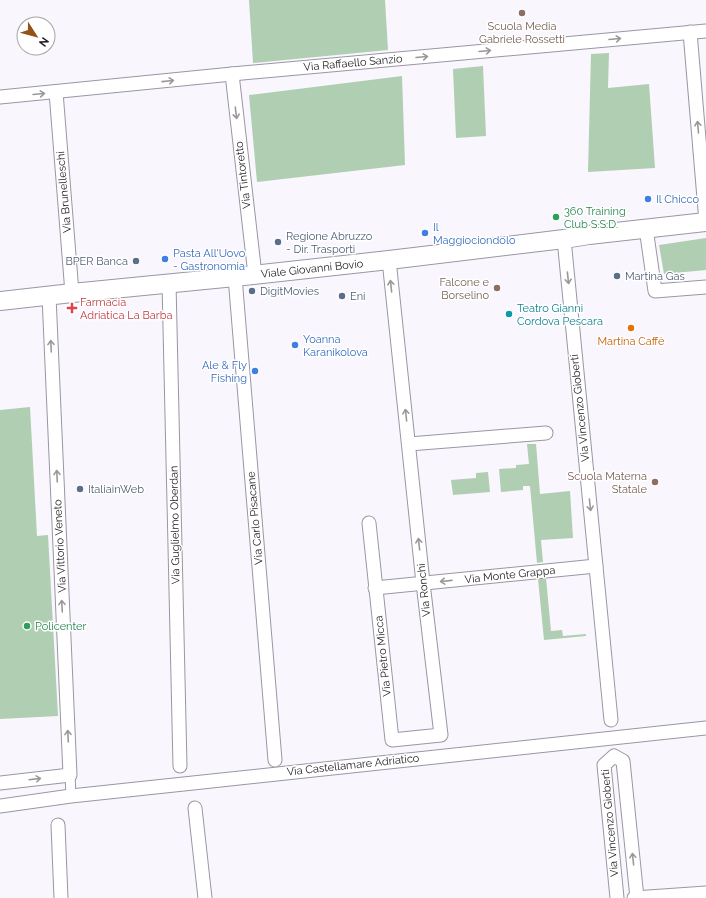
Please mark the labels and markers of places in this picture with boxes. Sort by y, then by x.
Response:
marker: Scuola Media Gabriele Rossetti [517,8,527,18]
place label: Scuola Media Gabriele Rossetti [479,20,565,46]
place label: Il Chicco [656,193,700,206]
marker: Il Chicco [643,194,653,204]
place label: 360 Training Club S.S.D. [564,205,626,231]
marker: 360 Training Club S.S.D. [551,212,561,222]
place label: Il Maggiociondolo [433,221,516,247]
marker: Il Maggiociondolo [420,228,430,238]
place label: Regione Abruzzo - Dir. Trasporti [286,230,373,256]
marker: Regione Abruzzo - Dir. Trasporti [273,237,283,247]
place label: Pasta All'Uovo - Gastronomia [173,247,246,273]
marker: Pasta All'Uovo - Gastronomia [160,254,170,264]
place label: BPER Banca [65,255,128,268]
marker: BPER Banca [131,256,141,266]
place label: Martina Gas [625,270,685,283]
marker: Martina Gas [612,271,622,281]
place label: Falcone e Borselino [440,276,490,302]
marker: Falcone e Borselino [492,283,502,293]
place label: DigitMovies [260,285,319,298]
marker: DigitMovies [247,286,257,296]
place label: Eni [350,290,365,303]
marker: Eni [337,291,347,301]
place label: Farmacia Adriatica La Barba [80,296,172,322]
place label: Teatro Gianni Cordova Pescara [517,302,603,328]
marker: Farmacia Adriatica La Barba [67,303,77,313]
marker: Teatro Gianni Cordova Pescara [504,309,514,319]
marker: Martina Caffè [626,323,636,333]
place label: Yoanna Karanikolova [303,333,368,359]
place label: Martina Caffè [598,335,665,348]
marker: Yoanna Karanikolova [290,340,300,350]
place label: Ale & Fly Fishing [202,359,247,385]
marker: Ale & Fly Fishing [250,366,260,376]
place label: Scuola Materna Statale [568,470,648,496]
marker: Scuola Materna Statale [650,477,660,487]
place label: ItaliainWeb [88,483,144,496]
marker: ItaliainWeb [75,484,85,494]
place label: Policenter [35,620,87,633]
marker: Policenter [22,621,32,631]

